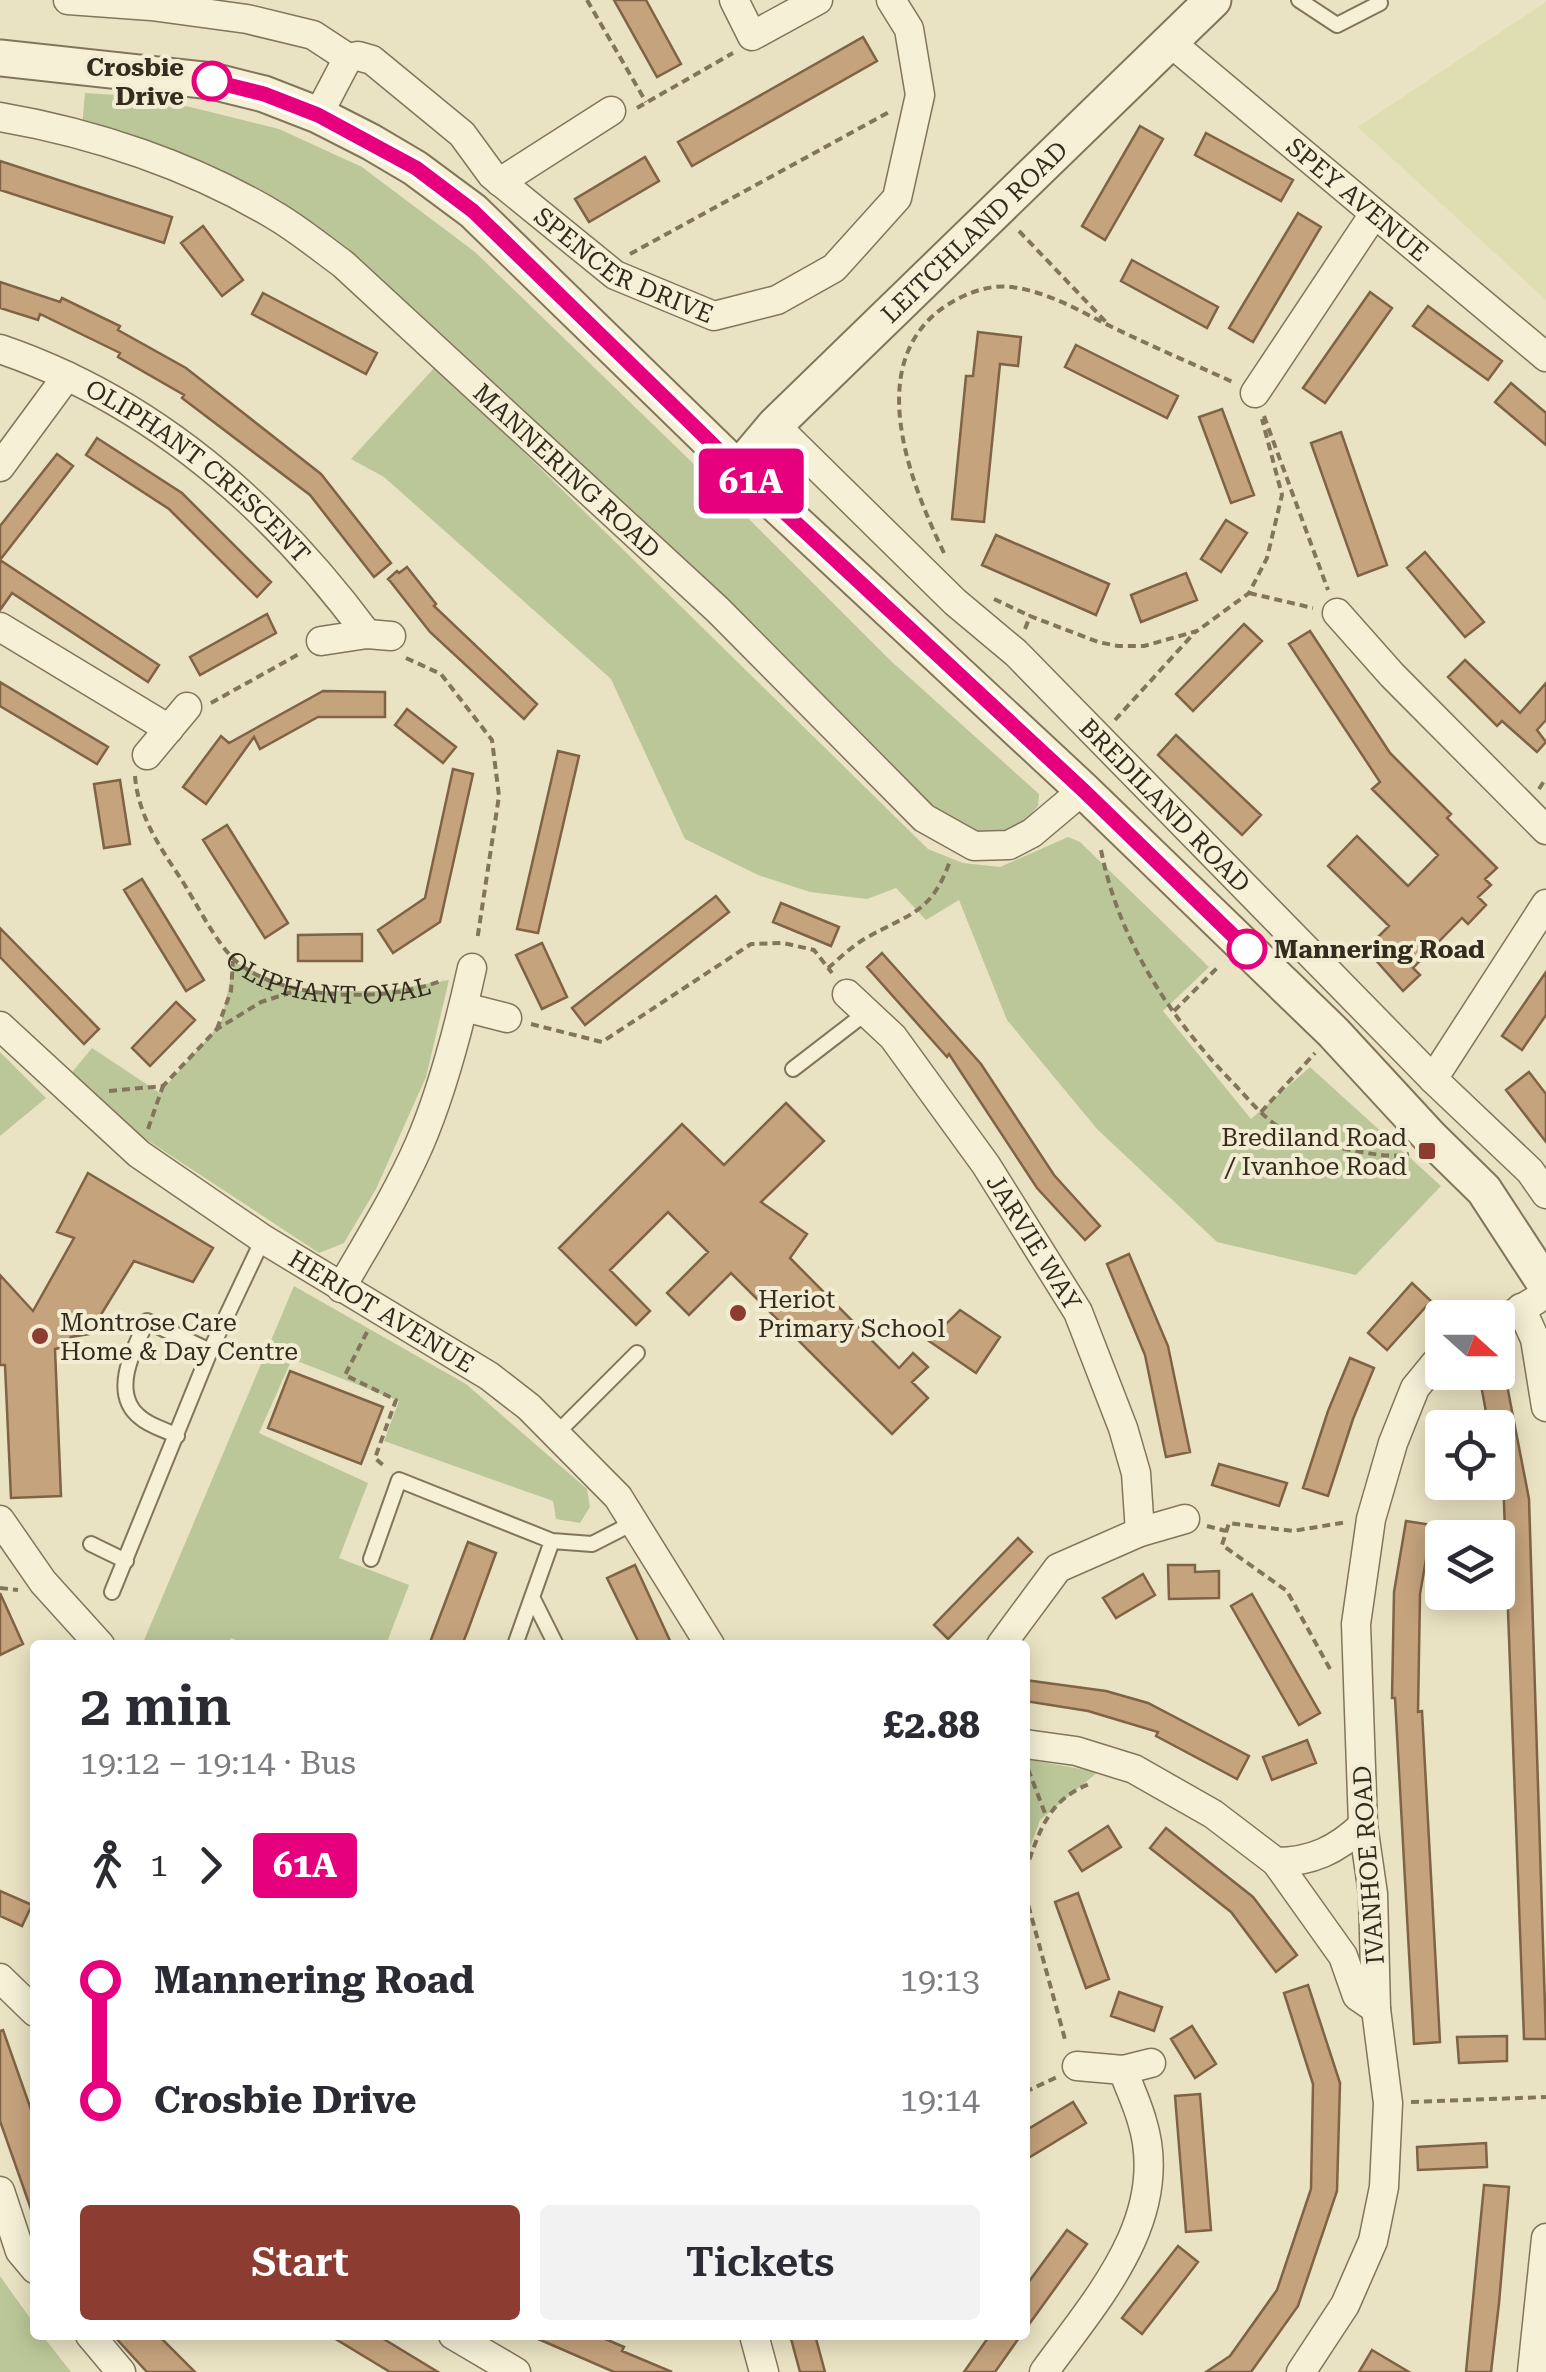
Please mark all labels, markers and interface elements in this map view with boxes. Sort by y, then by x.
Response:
place label: Crosbie Drive [86,53,184,111]
marker: Crosbie Drive [193,62,231,100]
street label: SPEY AVENUE [1281,132,1434,267]
street label: LEITCHLAND ROAD [875,135,1074,329]
street label: SPENCER DRIVE [528,201,718,329]
street label: OLIPHANT CRESCENT [81,374,316,569]
street label: MANNERING ROAD [467,378,666,564]
line badge: 61A [694,448,808,514]
text: 61A [719,461,783,502]
street label: BREDILAND ROAD [1073,713,1256,898]
marker: Mannering Road [1228,930,1266,968]
place label: Mannering Road [1274,935,1485,964]
street label: OLIPHANT OVAL [220,945,434,1010]
place label: Brediland Road / Ivanhoe Road [1221,1123,1407,1181]
marker: Brediland Road / Ivanhoe Road [1416,1140,1438,1162]
street label: JARVIE WAY [980,1169,1087,1316]
street label: HERIOT AVENUE [283,1244,479,1379]
place label: Heriot Primary School [758,1285,945,1343]
north arrow [1425,1300,1515,1390]
map controls [1425,1300,1515,1610]
marker: Heriot Primary School [727,1302,749,1324]
place label: Montrose Care Home & Day Centre [60,1308,298,1366]
marker: Montrose Care Home & Day Centre [29,1325,51,1347]
button: locate [1425,1410,1515,1500]
button: layers [1425,1520,1515,1610]
text: 2 min [80,1674,231,1738]
text: £2.88 [883,1703,980,1747]
text: 19:12 – 19:14 · Bus [80,1744,356,1782]
street label: IVANHOE ROAD [1347,1765,1390,1965]
icon: walk [80,1838,135,1893]
icon: forward [183,1838,238,1893]
text: 61A [273,1845,337,1886]
text: 1 [150,1846,168,1884]
text: Mannering Road [154,1958,474,2002]
text: 19:13 [900,1961,980,1999]
text: Crosbie Drive [154,2078,417,2122]
text: 19:14 [900,2081,980,2119]
button: Start [80,2205,520,2320]
button: Tickets [540,2205,980,2320]

